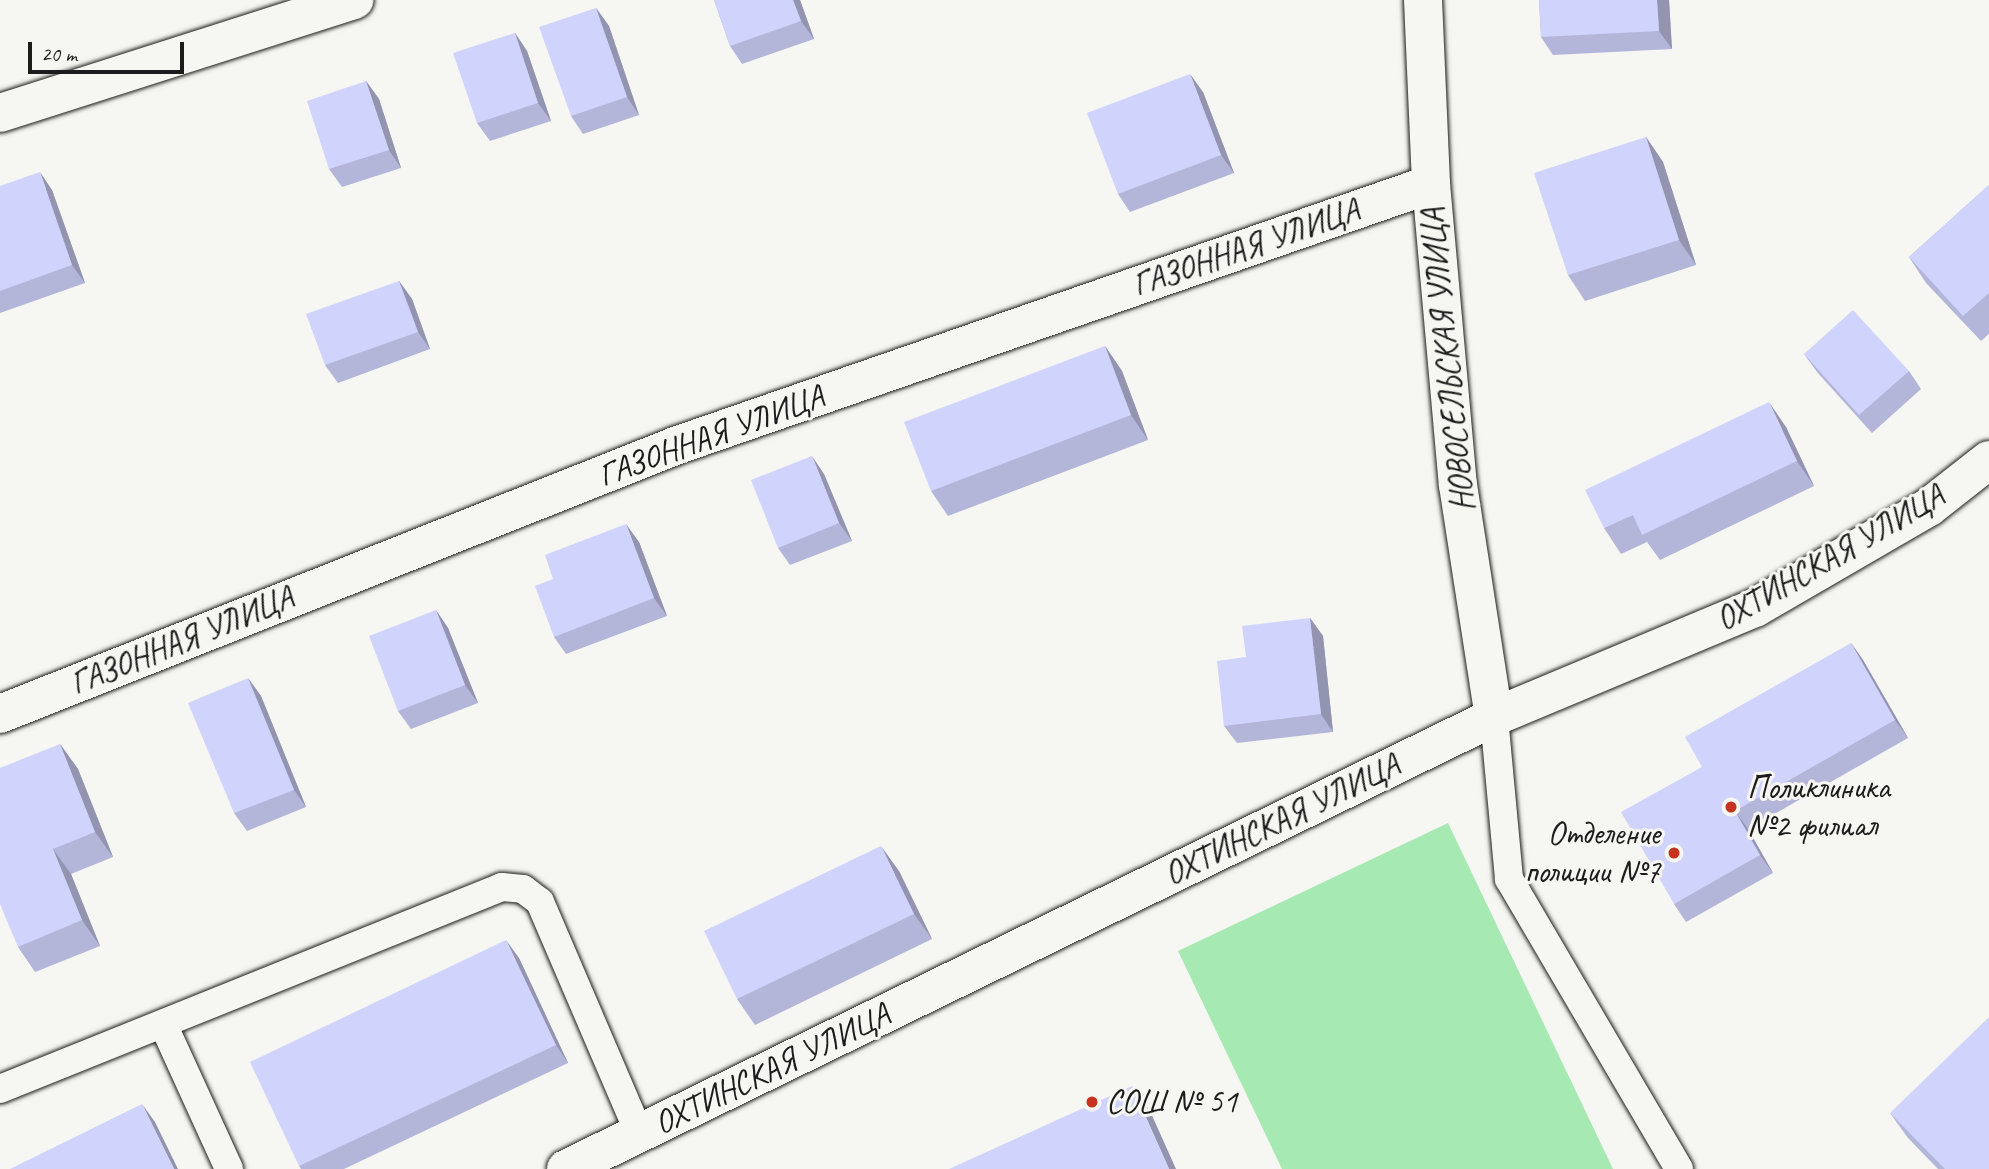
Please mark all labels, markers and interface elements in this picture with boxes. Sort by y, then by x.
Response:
scale bar [32,28,187,72]
text: 20 m [41,41,77,67]
street label: ГАЗОННАЯ УЛИЦА [1127,191,1365,305]
street label: НОВОСЕЛЬСКАЯ УЛИЦА [1412,207,1484,513]
street label: ГАЗОННАЯ УЛИЦА [593,377,829,495]
street label: ОХТИНСКАЯ УЛИЦА [1709,477,1951,639]
street label: ГАЗОННАЯ УЛИЦА [64,578,300,704]
street label: ОХТИНСКАЯ УЛИЦА [1158,746,1406,894]
place label: Поликлиника №2 филиал [1747,768,1890,846]
marker: Поликлиника №2 филиал [1721,797,1741,817]
place label: Отделение полиции №7 [1525,814,1660,892]
marker: Отделение полиции №7 [1666,845,1682,861]
street label: ОХТИНСКАЯ УЛИЦА [648,995,896,1143]
place label: СОШ № 51 [1106,1082,1237,1122]
marker: СОШ № 51 [1084,1094,1100,1110]

